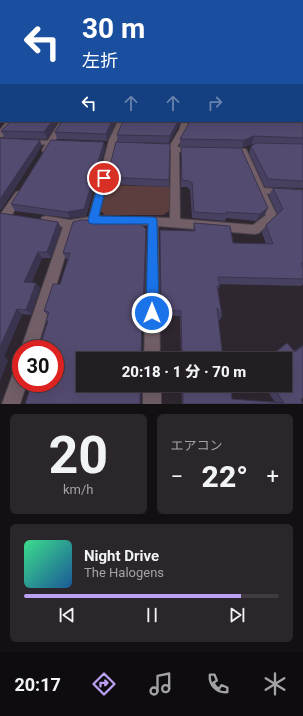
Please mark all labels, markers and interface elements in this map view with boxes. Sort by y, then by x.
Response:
text: 30 m [82,12,145,45]
icon: left [16,16,68,68]
text: 左折 [82,50,118,71]
icon: left [78,92,100,114]
icon: ahead [120,92,142,114]
icon: ahead [162,92,184,114]
icon: right [204,92,226,114]
pin [87,161,121,195]
icon: arrive [93,167,115,189]
position arrow [131,292,173,334]
speed limit sign: 30 [12,340,64,392]
text: 20:18 · 1 分 · 70 m [122,363,246,381]
text: 20 [48,425,108,486]
text: エアコン [171,438,223,453]
text: 22° [202,459,248,494]
text: − [171,464,183,489]
text: + [267,464,279,489]
text: km/h [63,482,94,497]
text: Night Drive [84,547,159,565]
text: The Halogens [84,565,164,580]
icon: previous [56,604,78,626]
icon: pause [141,604,163,626]
icon: next [226,604,248,626]
icon: directions [90,670,118,698]
icon: music [147,670,175,698]
icon: phone [204,670,232,698]
icon: climate [261,670,289,698]
text: 20:17 [14,674,61,695]

